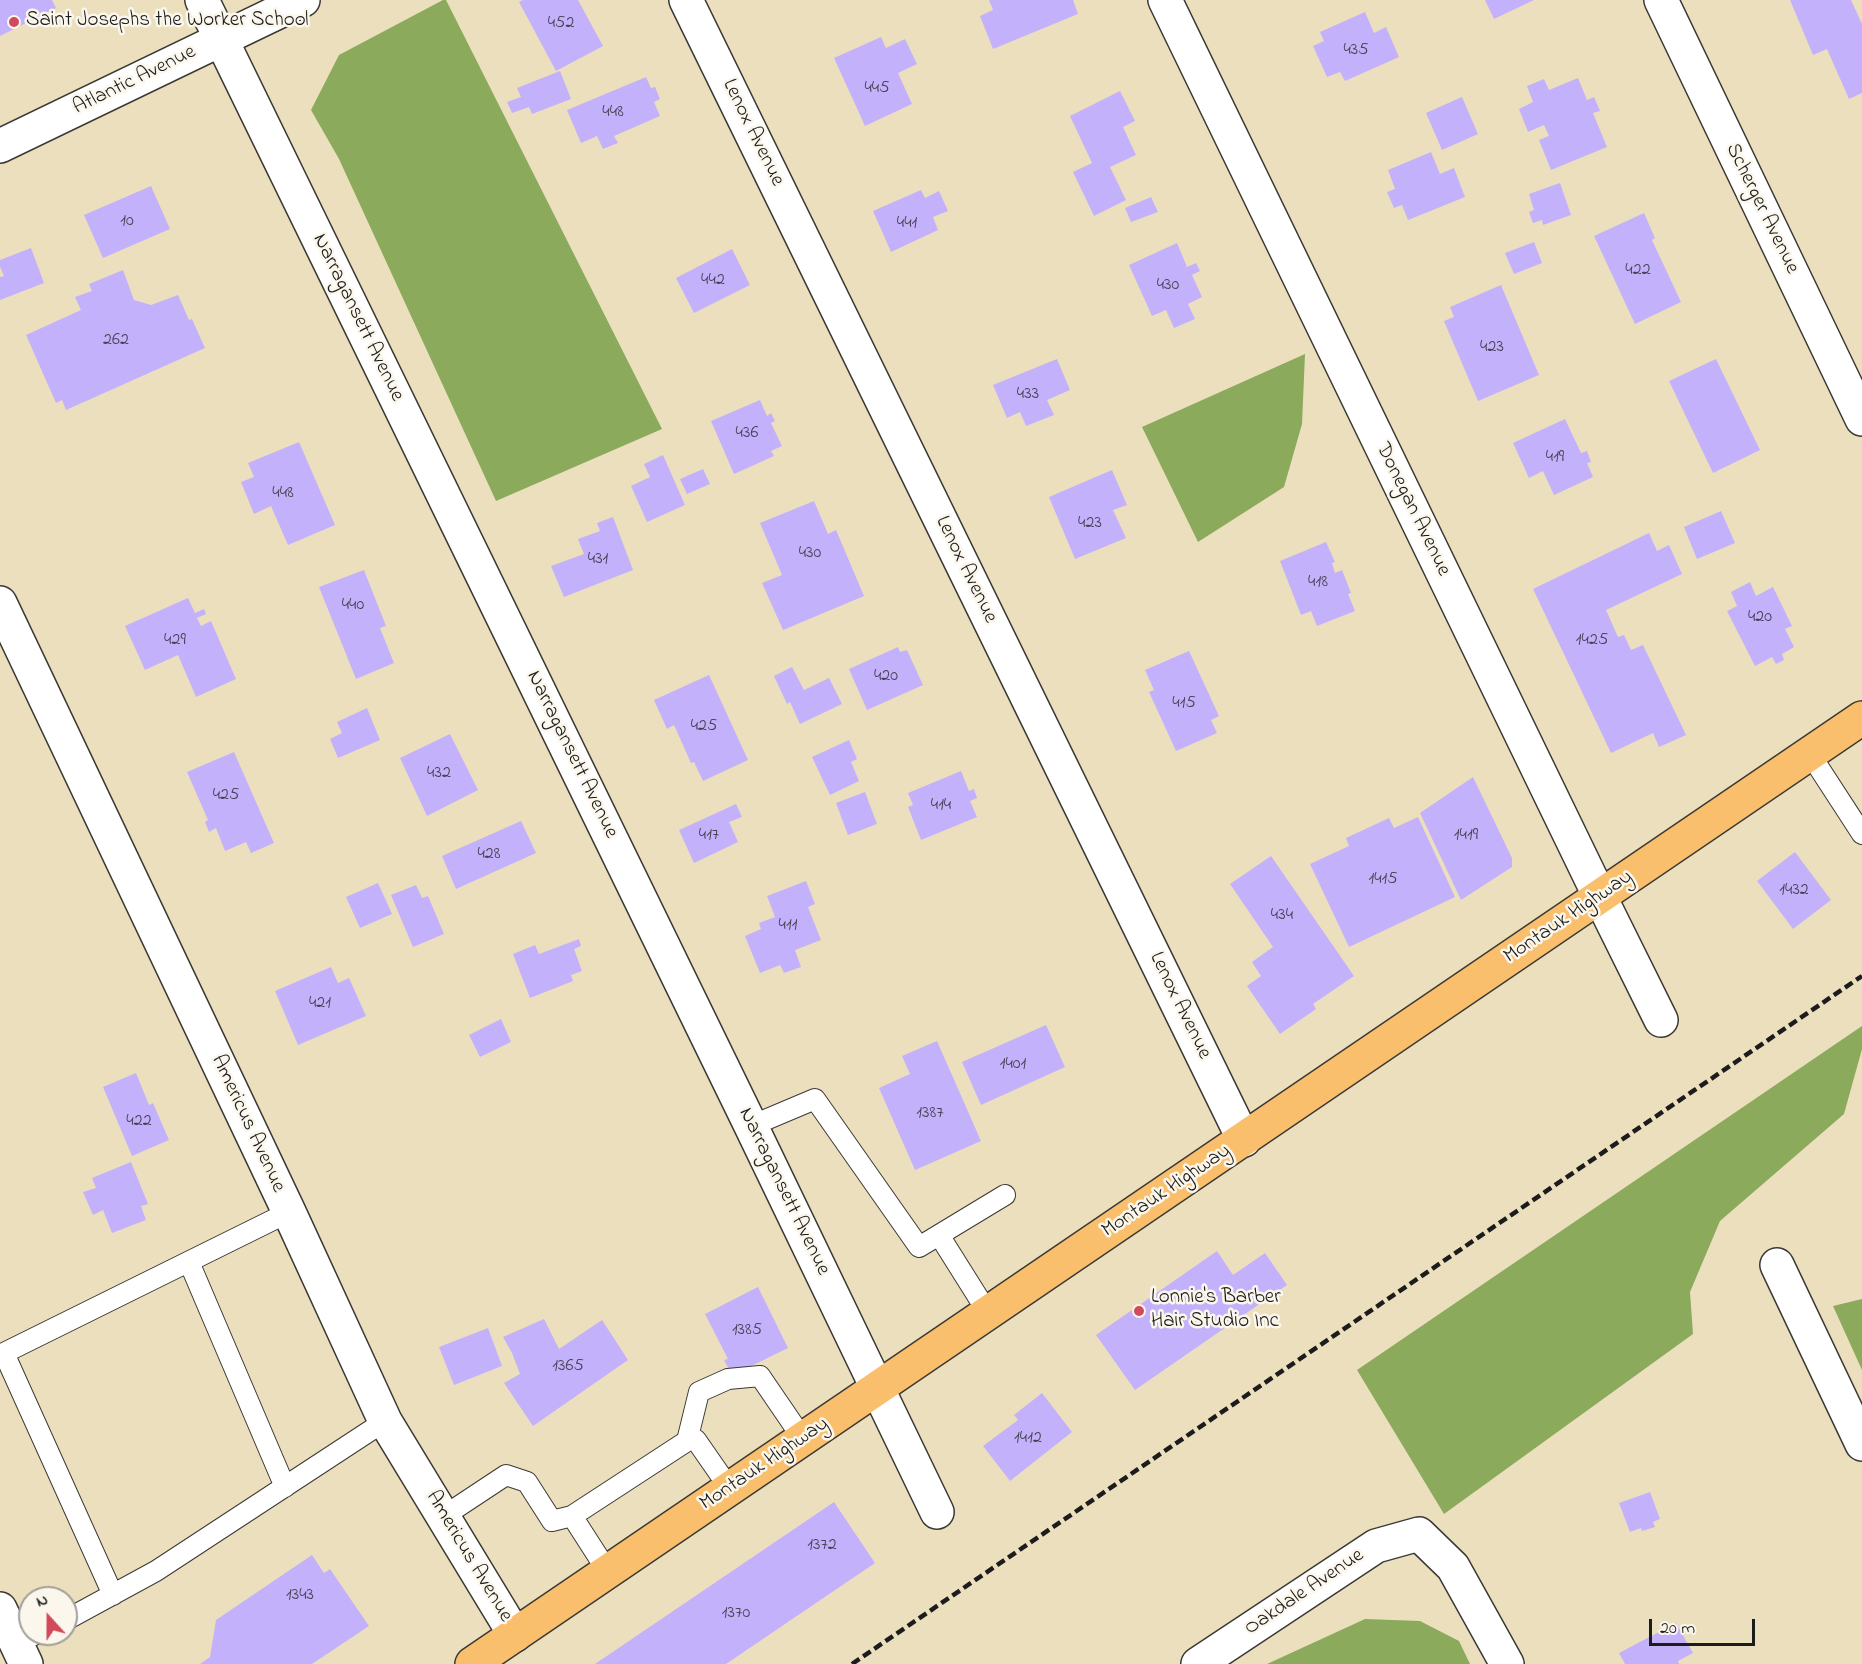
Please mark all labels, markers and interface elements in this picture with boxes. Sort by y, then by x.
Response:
place label: Saint Josephs the Worker School [26,9,309,35]
house number: 452 [548,13,574,35]
marker: Saint Josephs the Worker School [7,15,21,29]
street label: Atlantic Avenue [70,40,200,122]
house number: 435 [1343,40,1369,62]
street label: Lenox Avenue [715,75,789,191]
house number: 445 [864,78,890,100]
house number: 448 [602,102,624,124]
street label: Scherger Avenue [1719,140,1803,278]
house number: 10 [120,211,134,233]
house number: 441 [897,213,917,235]
street label: Narragansett Avenue [306,230,408,406]
house number: 422 [1625,260,1651,282]
house number: 442 [701,270,725,292]
house number: 430 [1157,275,1179,297]
house number: 262 [103,330,129,352]
house number: 423 [1480,337,1504,359]
house number: 433 [1017,384,1039,406]
house number: 436 [736,423,758,445]
street label: Donegan Avenue [1369,439,1455,581]
house number: 419 [1546,447,1564,469]
house number: 448 [272,483,294,505]
street label: Lenox Avenue [928,512,1002,628]
house number: 423 [1078,513,1102,535]
house number: 430 [799,543,821,565]
house number: 431 [588,549,608,571]
house number: 418 [1308,572,1328,594]
house number: 440 [342,595,364,617]
house number: 420 [1748,607,1772,629]
house number: 429 [164,630,186,652]
house number: 1425 [1576,630,1608,652]
house number: 420 [874,666,898,688]
street label: Narragansett Avenue [520,667,622,843]
house number: 415 [1172,693,1196,715]
house number: 425 [691,716,717,738]
house number: 432 [427,763,451,785]
house number: 425 [213,785,239,807]
house number: 414 [931,795,951,817]
house number: 417 [699,825,719,847]
house number: 1419 [1454,825,1478,847]
house number: 428 [477,844,501,866]
street label: Montauk Highway [1500,866,1638,970]
house number: 1415 [1368,869,1398,891]
house number: 1432 [1779,880,1809,902]
house number: 434 [1271,905,1293,927]
house number: 411 [779,915,797,937]
street label: Lenox Avenue [1142,948,1216,1064]
house number: 421 [309,993,331,1015]
street label: Americus Avenue [204,1051,290,1197]
house number: 1401 [1000,1054,1026,1076]
house number: 1387 [916,1103,944,1125]
street label: Narragansett Avenue [732,1104,834,1280]
house number: 422 [126,1111,152,1133]
street label: Montauk Highway [1098,1140,1236,1244]
place label: Lonnie's Barber Hair Studio Inc [1151,1286,1281,1336]
marker: Lonnie's Barber Hair Studio Inc [1132,1304,1146,1318]
house number: 1385 [732,1320,762,1342]
house number: 1365 [552,1356,584,1378]
street label: Montauk Highway [696,1413,834,1517]
house number: 1412 [1014,1428,1042,1450]
street label: Americus Avenue [419,1487,517,1627]
house number: 1372 [807,1535,837,1557]
street label: Oakdale Avenue [1241,1544,1369,1642]
house number: 1343 [286,1585,314,1607]
north arrow [18,1586,78,1646]
text: N [33,1588,52,1614]
house number: 1370 [722,1603,750,1625]
scale bar [1652,1607,1758,1645]
text: 20 m [1660,1616,1695,1642]

